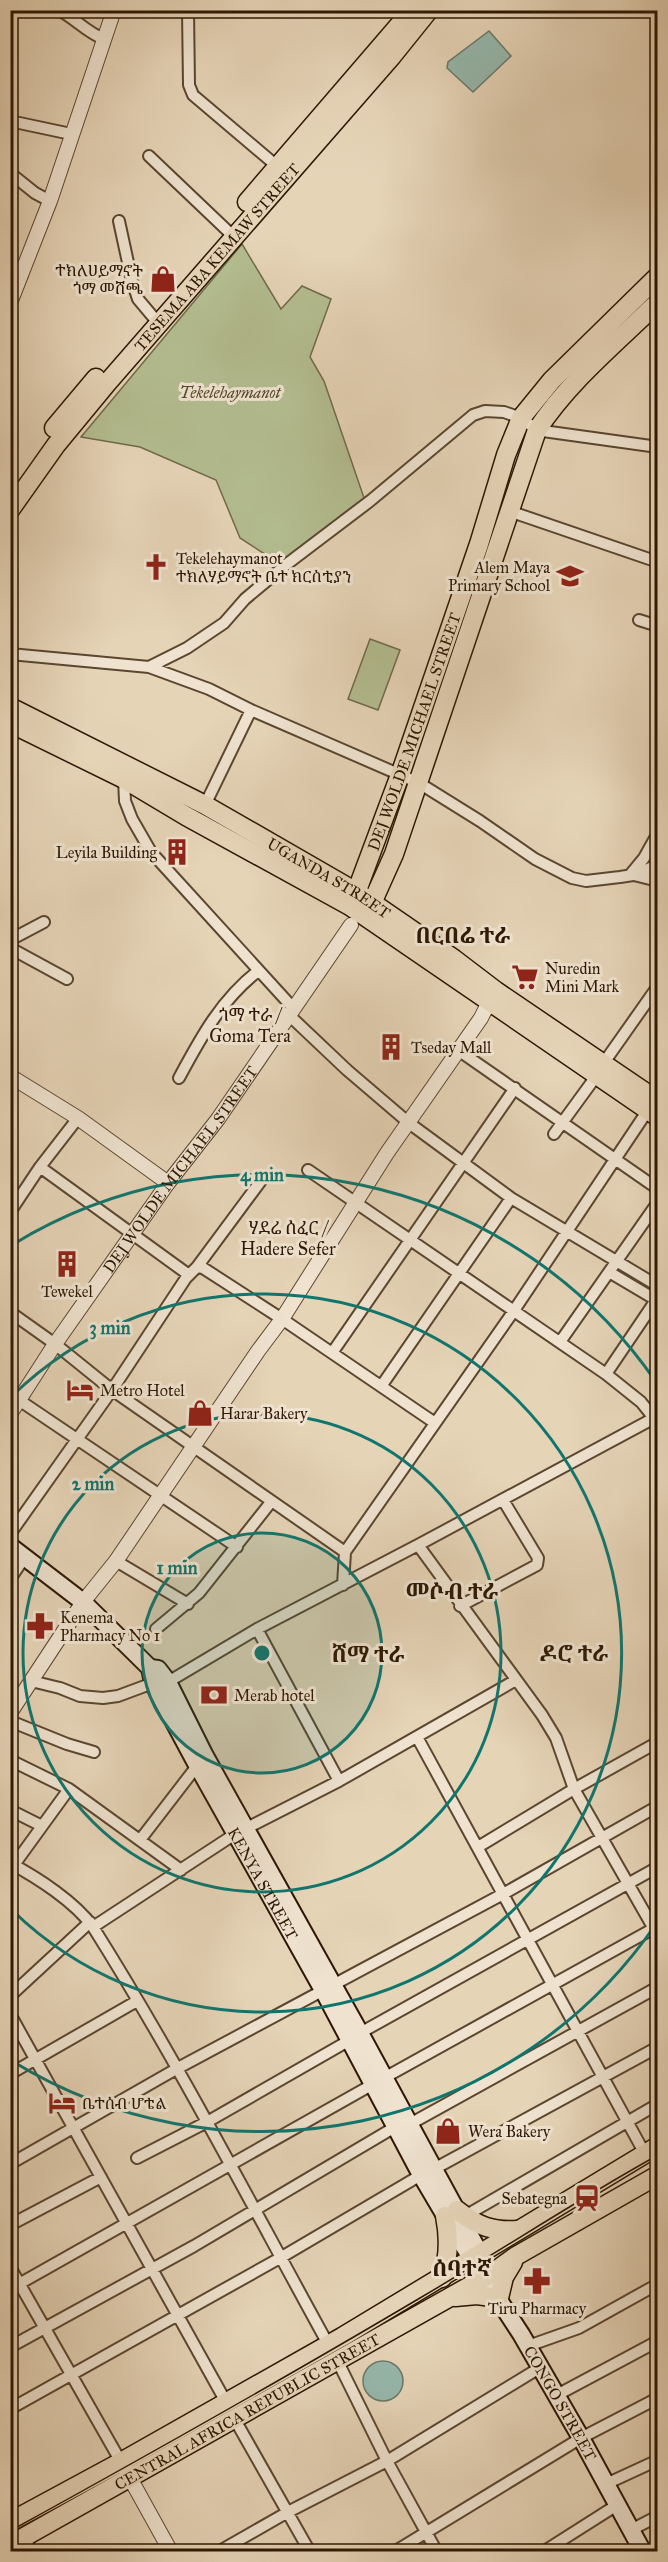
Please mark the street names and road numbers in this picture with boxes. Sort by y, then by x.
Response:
street label: TESEMA ABA KEMAW STREET [130,159,304,355]
street label: DEJ WOLDE MICHAEL STREET [363,610,464,853]
street label: UGANDA STREET [264,833,394,922]
street label: DEJ WOLDE MICHAEL STREET [99,1062,261,1276]
street label: KENYA STREET [224,1824,302,1943]
street label: CENTRAL AFRICA REPUBLIC STREET [111,2329,383,2494]
street label: CONGO STREET [520,2342,601,2464]

